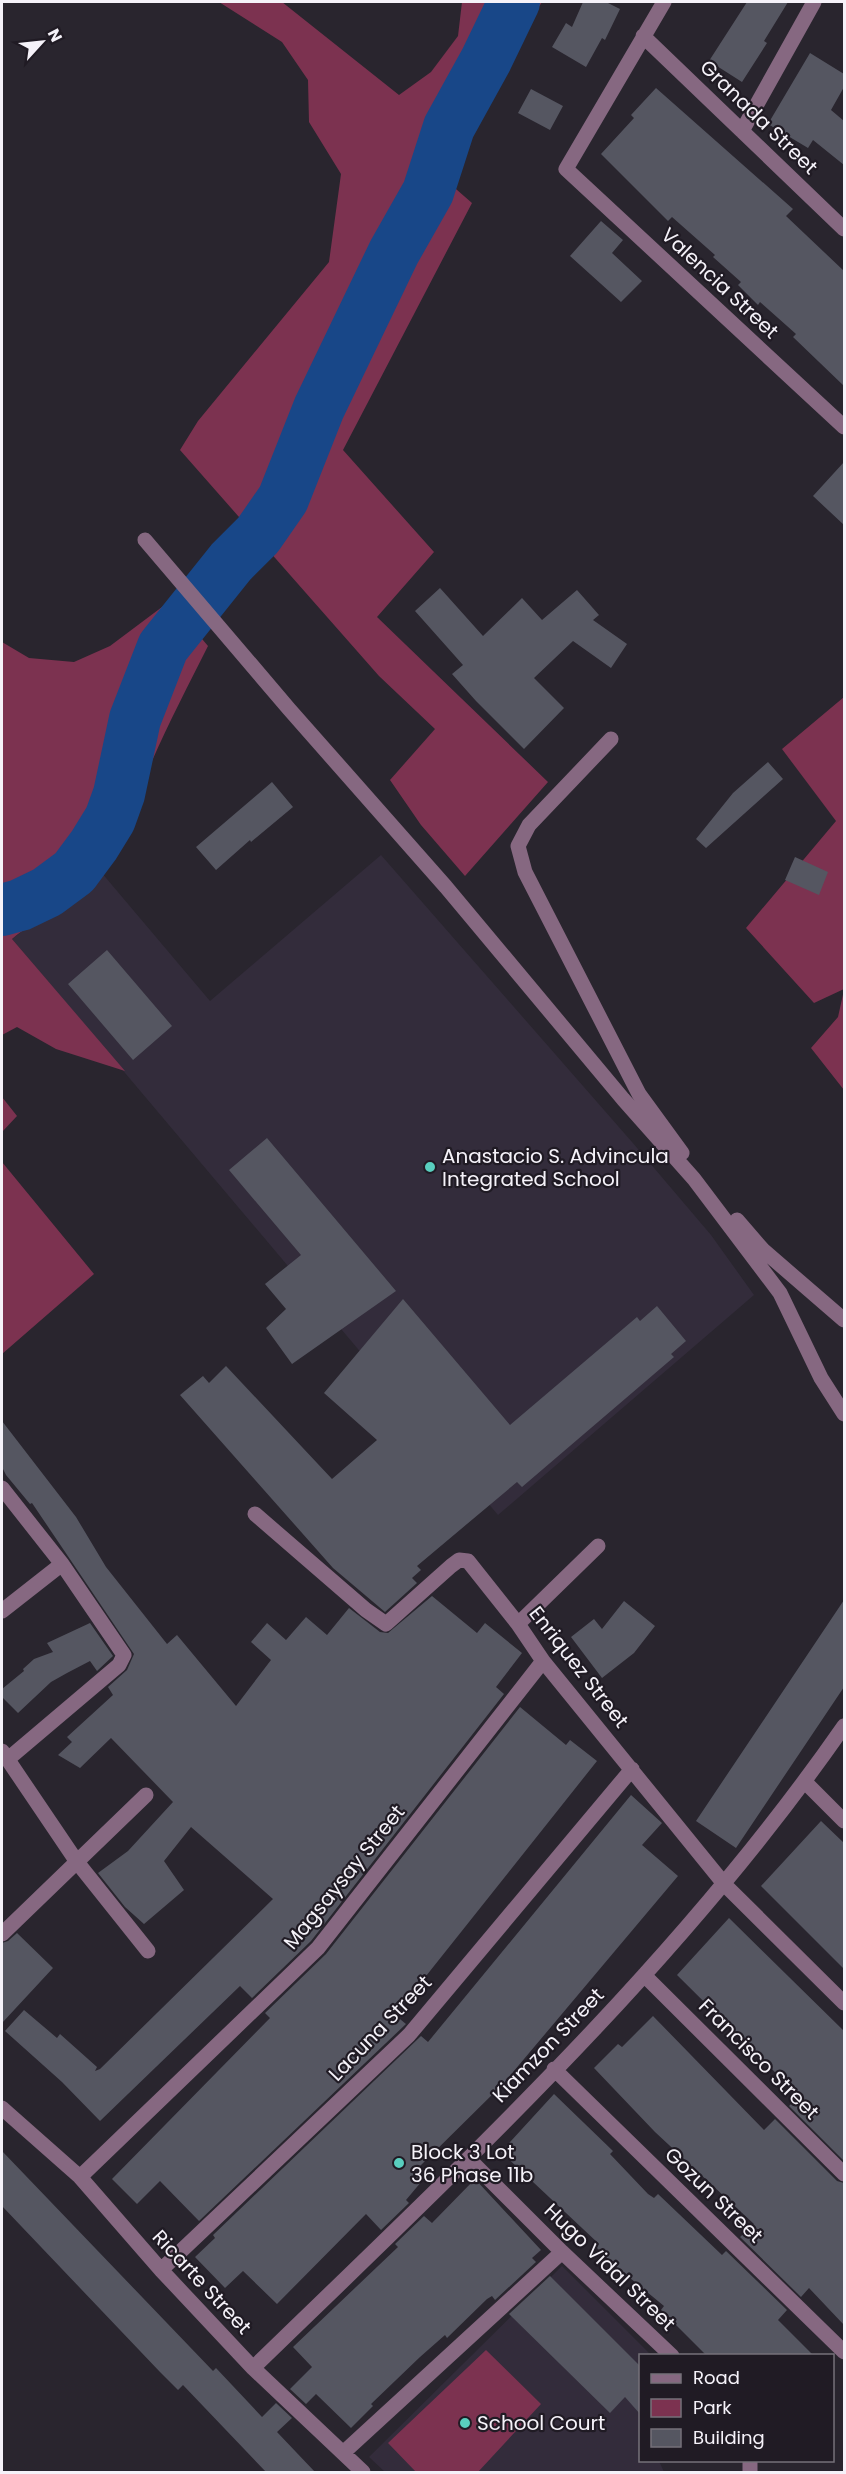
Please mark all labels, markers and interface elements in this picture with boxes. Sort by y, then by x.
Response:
north arrow [12,12,72,72]
text: N [42,25,68,46]
street label: Granada Street [694,54,824,180]
street label: Valencia Street [655,221,785,345]
place label: Anastacio S. Advincula Integrated School [442,1142,669,1193]
marker: Anastacio S. Advincula Integrated School [423,1160,437,1174]
street label: Enriquez Street [523,1600,635,1734]
street label: Magsaysay Street [277,1799,411,1955]
street label: Lacuna Street [322,1969,438,2087]
street label: Kiamzon Street [486,1981,610,2109]
street label: Francisco Street [692,1992,826,2126]
place label: Block 3 Lot 36 Phase 11b [411,2138,533,2189]
street label: Gozun Street [659,2141,769,2249]
marker: Block 3 Lot 36 Phase 11b [392,2156,406,2170]
street label: Hugo Vidal Street [538,2197,682,2337]
street label: Ricarte Street [146,2224,258,2340]
legend [639,2354,834,2462]
text: Road [693,2365,740,2390]
text: Park [693,2395,732,2420]
place label: School Court [477,2409,605,2437]
marker: School Court [458,2416,472,2430]
text: Building [693,2425,765,2450]

